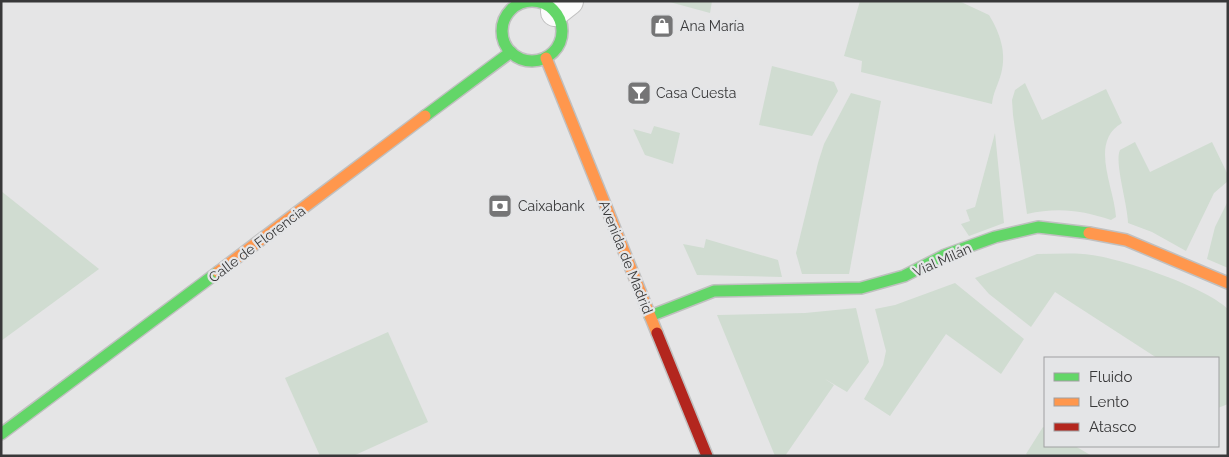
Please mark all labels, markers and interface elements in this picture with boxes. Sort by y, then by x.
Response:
shop icon: Ana María [649,13,675,39]
place label: Ana María [680,18,744,34]
bar icon: Casa Cuesta [626,80,652,106]
place label: Casa Cuesta [656,85,736,101]
bank icon: Caixabank [487,193,513,219]
place label: Caixabank [518,198,585,214]
street label: Avenida de Madrid [596,198,656,316]
street label: Calle de Florencia [205,202,309,286]
street label: Vial Milán [910,240,974,280]
legend [1044,357,1219,447]
text: Fluido [1089,368,1132,386]
text: Lento [1089,393,1129,411]
text: Atasco [1089,418,1136,436]

